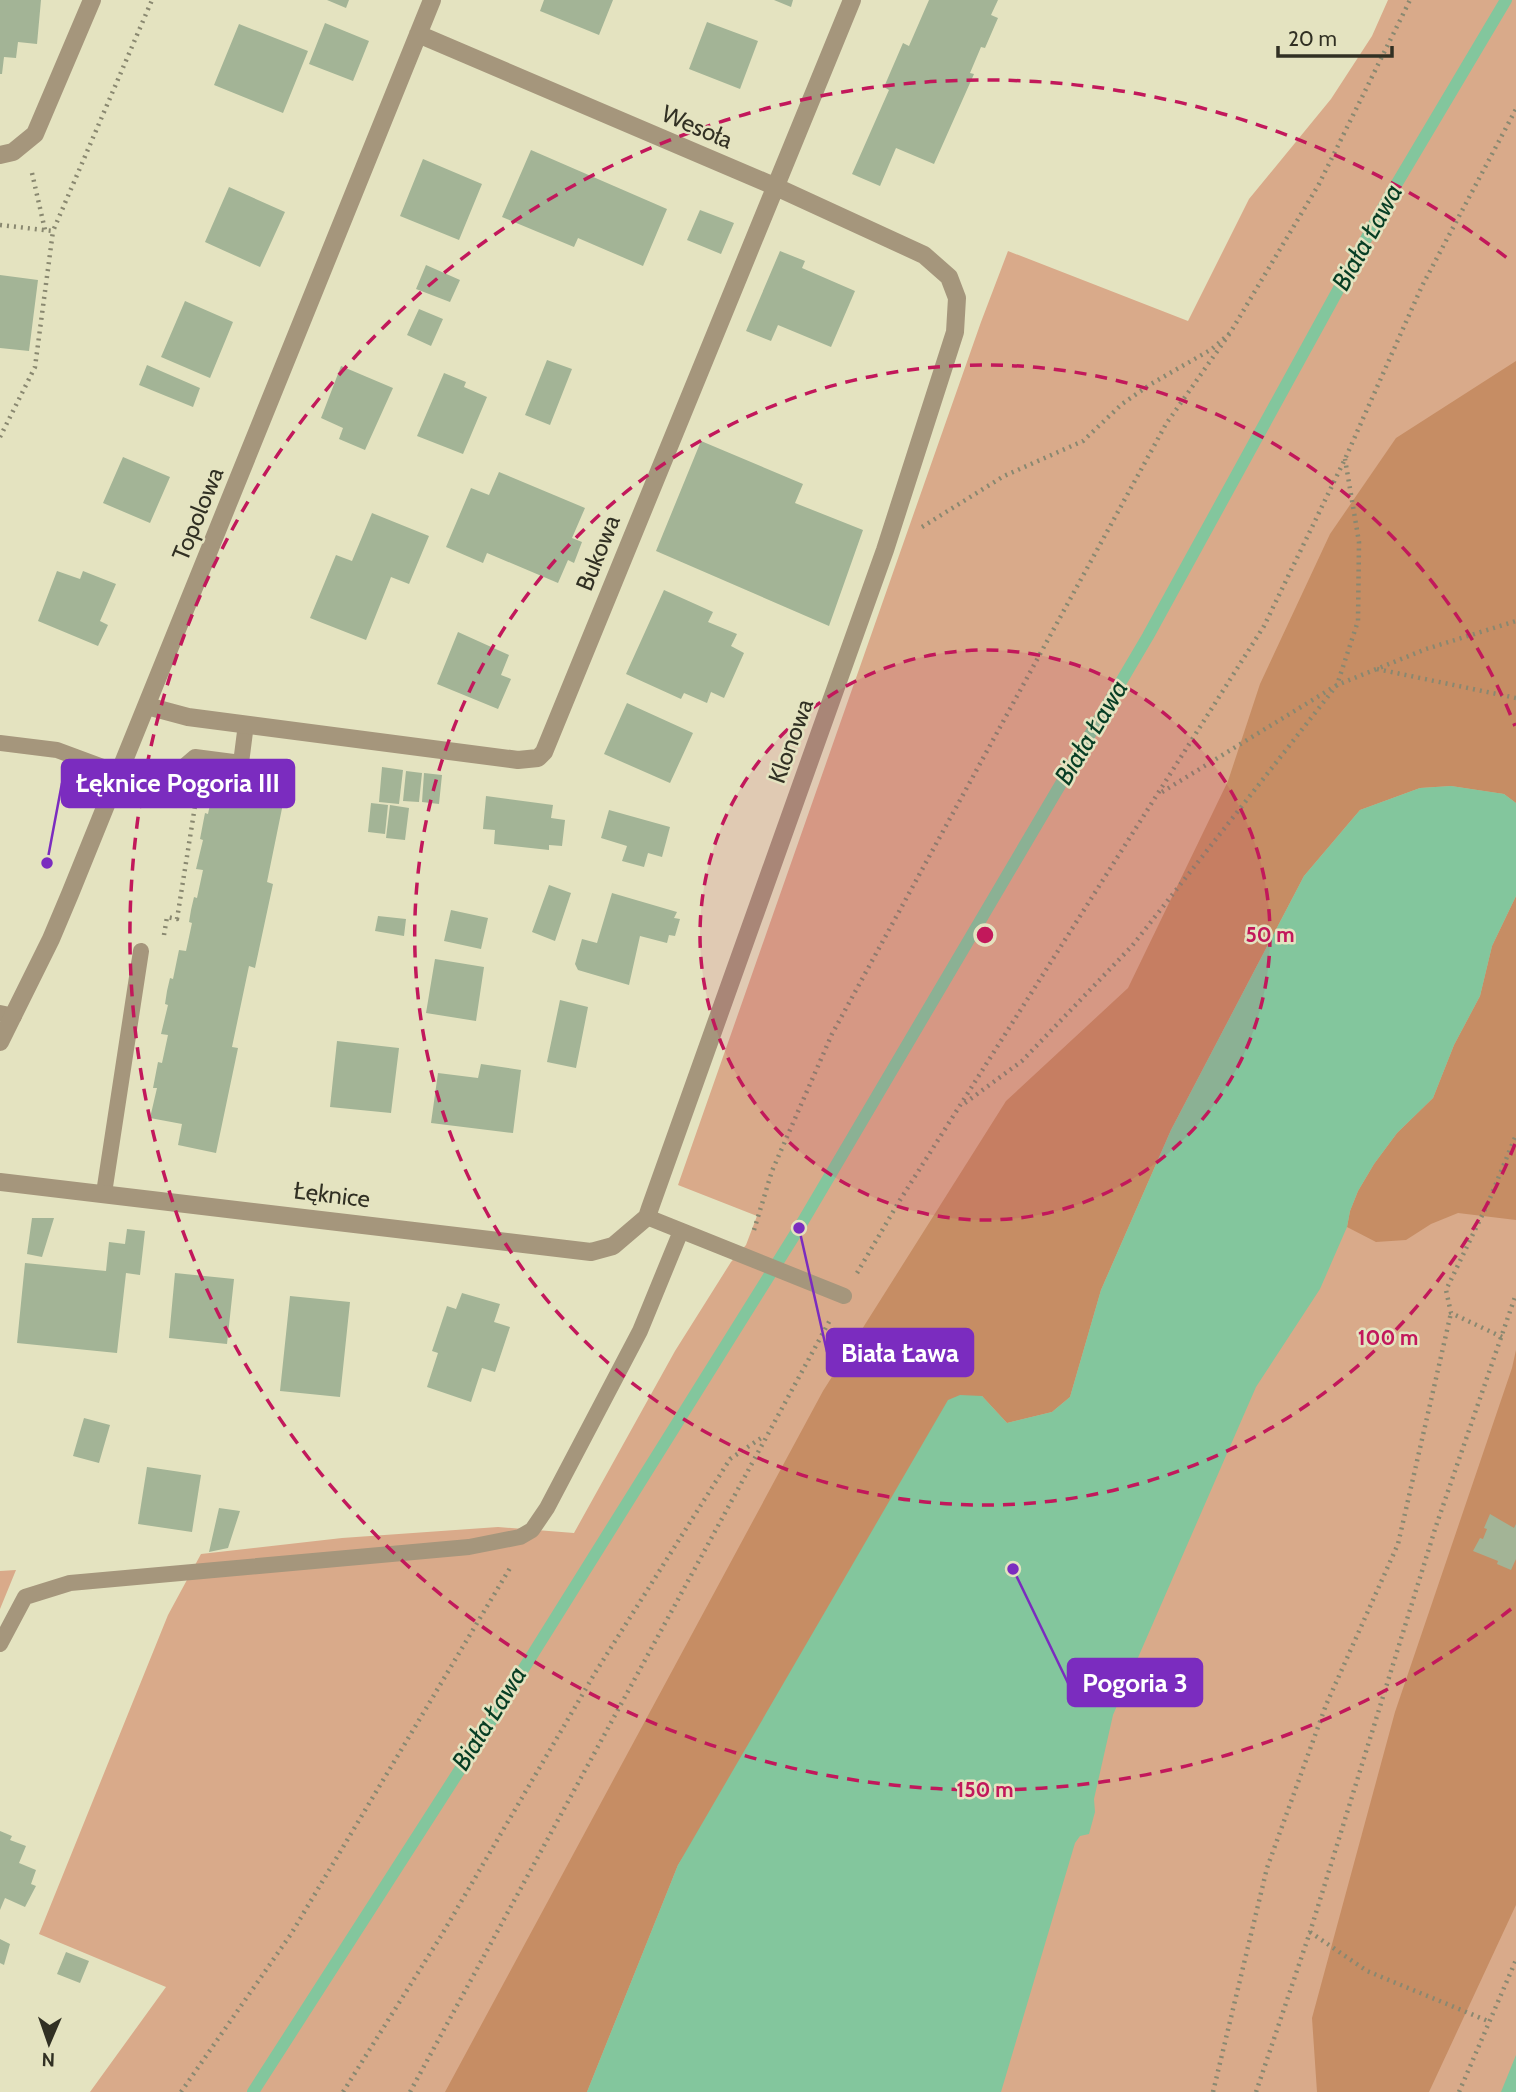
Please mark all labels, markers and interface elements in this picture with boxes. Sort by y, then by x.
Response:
scale bar [1278,14,1392,58]
text: 20 m [1288,26,1337,51]
street label: Wesoła [657,99,738,155]
water label: Biała Ława [1325,178,1409,296]
street label: Topolowa [166,462,230,565]
street label: Bukowa [569,510,626,595]
water label: Biała Ława [1047,674,1135,790]
street label: Klonowa [762,694,819,787]
callout: Łęknice Pogoria III [62,760,294,807]
text: Łęknice Pogoria III [76,767,280,799]
text: 50 m [1245,922,1295,947]
centre of rings [973,923,997,947]
street label: Łęknice [292,1175,372,1214]
text: 100 m [1358,1325,1418,1350]
callout: Biała Ława [827,1329,973,1376]
text: Biała Ława [841,1337,959,1369]
callout: Pogoria 3 [1068,1659,1202,1706]
water label: Biała Ława [445,1660,533,1776]
text: Pogoria 3 [1082,1667,1188,1699]
text: 150 m [957,1777,1013,1802]
north arrow [14,2008,84,2078]
text: N [41,2048,56,2071]

